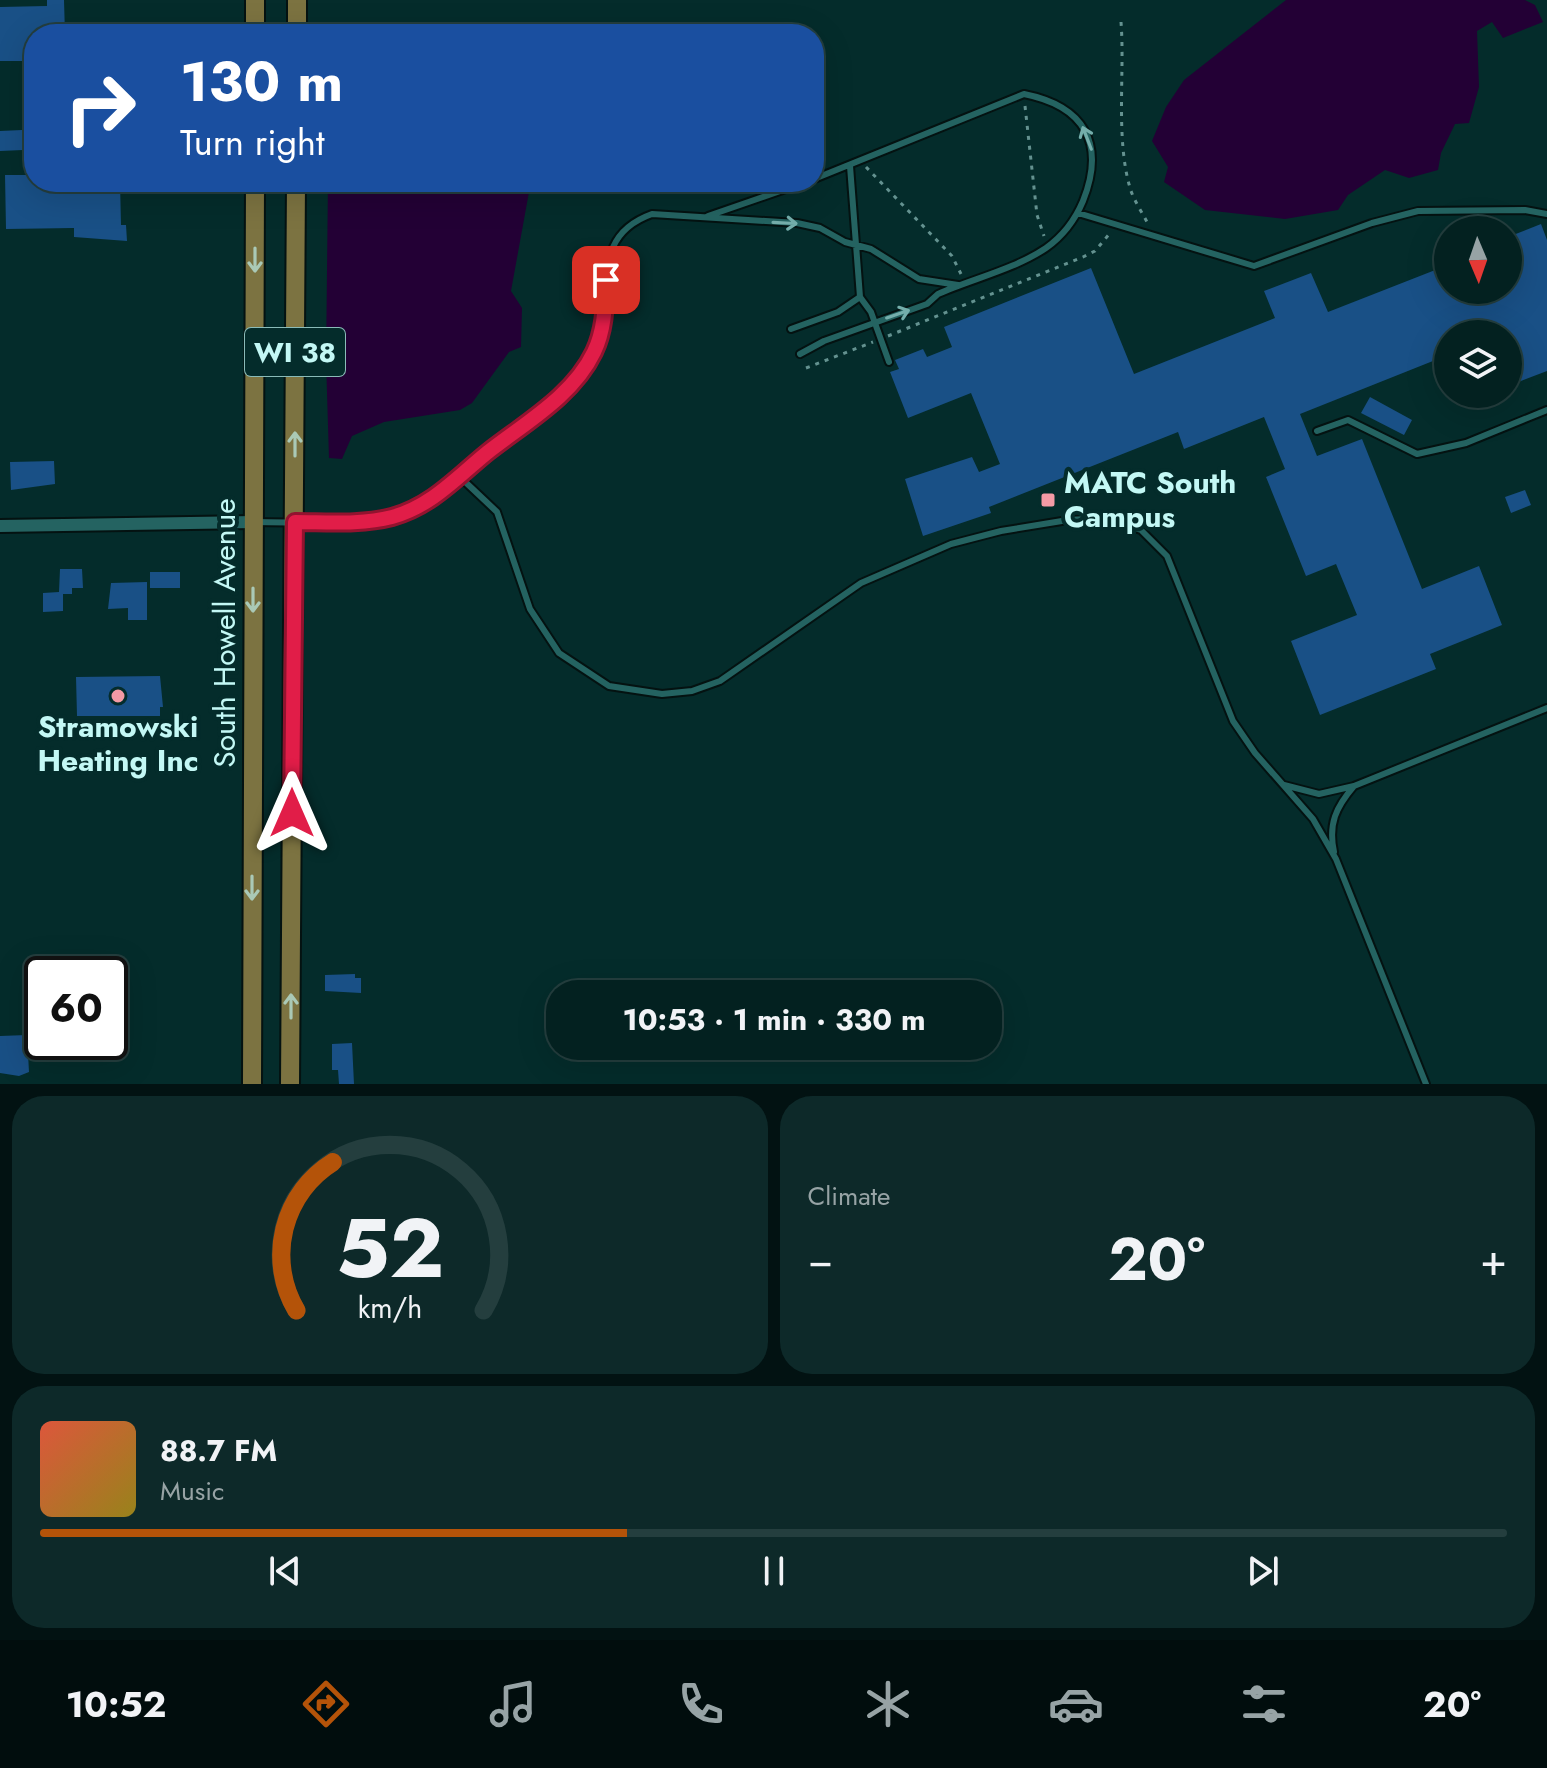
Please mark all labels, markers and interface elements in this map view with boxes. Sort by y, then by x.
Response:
text: 130 m [180,41,343,122]
icon: right [48,56,152,160]
text: Turn right [180,116,325,168]
one-way arrow [1079,126,1093,151]
one-way arrow [771,216,798,231]
north arrow [1434,216,1522,304]
map controls [1434,216,1522,408]
one-way arrow [247,246,262,273]
pin [572,246,640,314]
icon: arrive [584,258,628,302]
one-way arrow [885,306,910,321]
button: layers [1434,320,1522,408]
road number: WI 38 [245,328,345,376]
one-way arrow [287,431,303,458]
place label: MATC South Campus [1064,461,1236,538]
marker: MATC South Campus [1039,491,1057,509]
street label: South Howell Avenue [203,498,246,768]
one-way arrow [245,586,261,613]
marker: Stramowski Heating Inc [109,687,127,705]
place label: Stramowski Heating Inc [38,705,198,782]
position arrow [250,771,334,855]
one-way arrow [244,874,260,901]
speed limit sign: 60 [24,956,128,1060]
one-way arrow [283,993,299,1020]
text: 10:53 · 1 min · 330 m [622,998,926,1041]
text: Climate [808,1177,890,1215]
text: 52 [336,1188,444,1308]
text: 20° [1108,1216,1205,1303]
text: − [808,1228,833,1292]
text: + [1480,1228,1507,1292]
text: km/h [357,1287,422,1329]
text: 88.7 FM [160,1429,277,1472]
text: Music [160,1472,224,1510]
icon: previous [263,1549,307,1593]
icon: pause [752,1549,796,1593]
icon: next [1241,1549,1285,1593]
icon: directions [298,1676,354,1732]
icon: music [485,1676,541,1732]
icon: phone [673,1676,729,1732]
icon: climate [860,1676,916,1732]
icon: car [1048,1676,1104,1732]
icon: filters [1236,1676,1292,1732]
text: 10:52 [66,1678,166,1730]
text: 20° [1423,1678,1481,1730]

